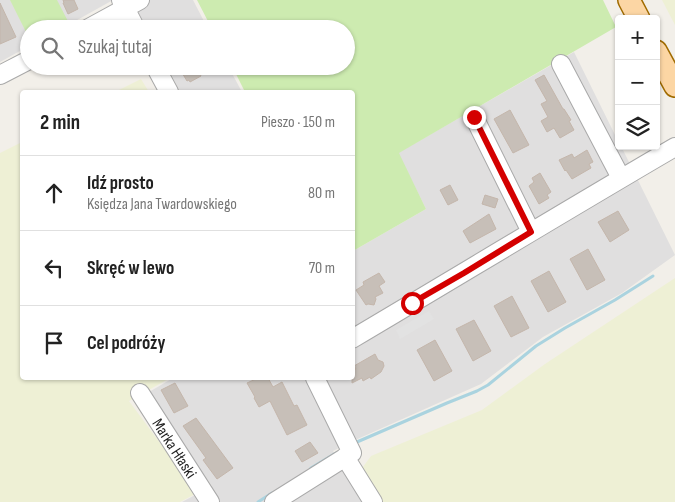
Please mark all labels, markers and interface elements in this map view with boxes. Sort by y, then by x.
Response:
map controls [615,15,660,150]
button: + [615,15,660,60]
search box [20,20,355,75]
icon: search [38,34,66,62]
text: Szukaj tutaj [78,36,152,59]
button: − [615,60,660,105]
button: layers [615,105,660,150]
route end [463,106,486,129]
text: 2 min [40,110,80,135]
text: Pieszo · 150 m [261,113,335,132]
text: Idź prosto [87,172,154,195]
icon: ahead [40,179,68,207]
text: 80 m [308,184,335,203]
text: Księdza Jana Twardowskiego [87,195,237,214]
icon: left [40,254,68,282]
text: Skręć w lewo [87,257,174,280]
text: 70 m [309,259,335,278]
route start [401,292,424,315]
icon: arrive [40,329,68,357]
text: Cel podróży [87,332,165,355]
street label: Marka Hłaski [147,415,200,482]

